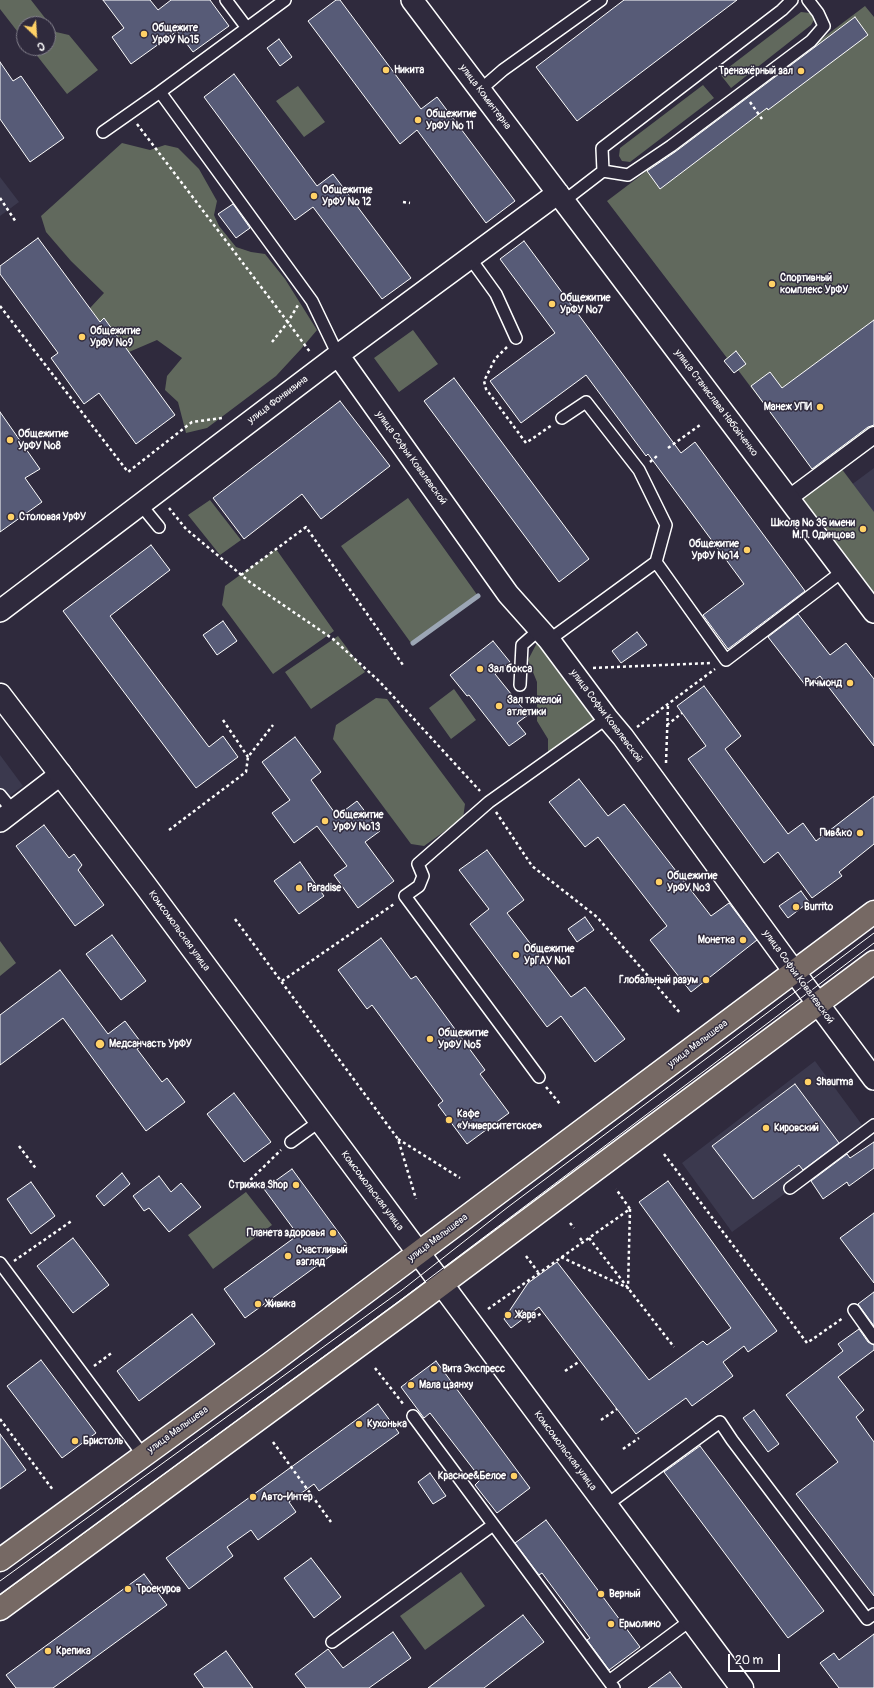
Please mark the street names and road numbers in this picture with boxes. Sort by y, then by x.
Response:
street label: улица Коминтерна [457,62,513,132]
street label: улица Станислава Набойченко [672,347,760,459]
street label: улица Фонвизина [245,373,311,427]
street label: улица Софьи Ковалевской [373,409,449,507]
street label: улица Софьи Ковалевской [567,667,645,765]
street label: Комсомольская улица [146,888,212,974]
street label: улица Софьи Ковалевской [760,928,836,1026]
street label: улица Малышева [666,1017,730,1071]
street label: Комсомольская улица [338,1149,406,1233]
street label: улица Малышева [406,1211,470,1265]
street label: улица Малышева [145,1404,211,1456]
street label: Комсомольская улица [531,1409,599,1493]

